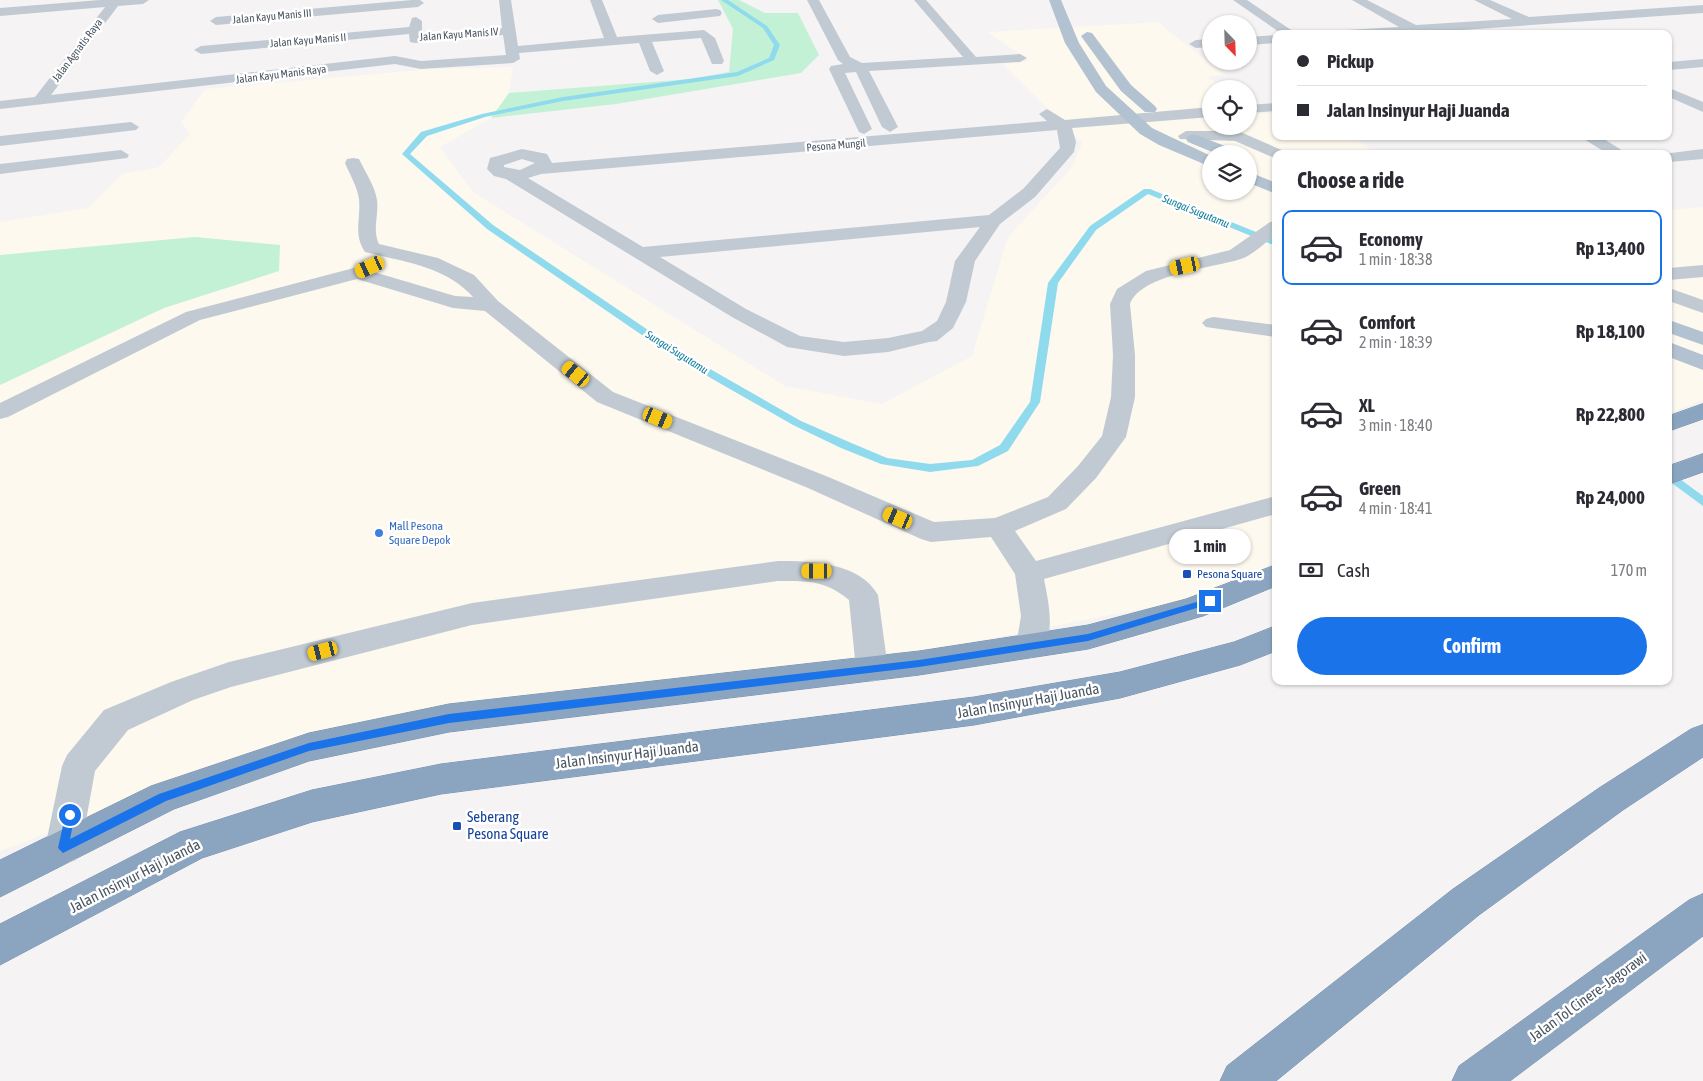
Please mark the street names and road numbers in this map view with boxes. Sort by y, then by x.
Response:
street label: Jalan Kayu Manis III [232,7,312,25]
street label: Jalan Agnatis Raya [50,16,104,84]
street label: Jalan Kayu Manis IV [419,25,499,43]
street label: Jalan Kayu Manis II [269,31,347,49]
street label: Jalan Kayu Manis Raya [235,62,327,86]
street label: Pesona Mungil [806,136,866,154]
street label: Jalan Insinyur Haji Juanda [955,680,1100,721]
street label: Jalan Insinyur Haji Juanda [554,737,700,772]
street label: Jalan Insinyur Haji Juanda [67,835,203,916]
street label: Jalan Tol Cinere–Jagorawi [1526,948,1650,1045]

